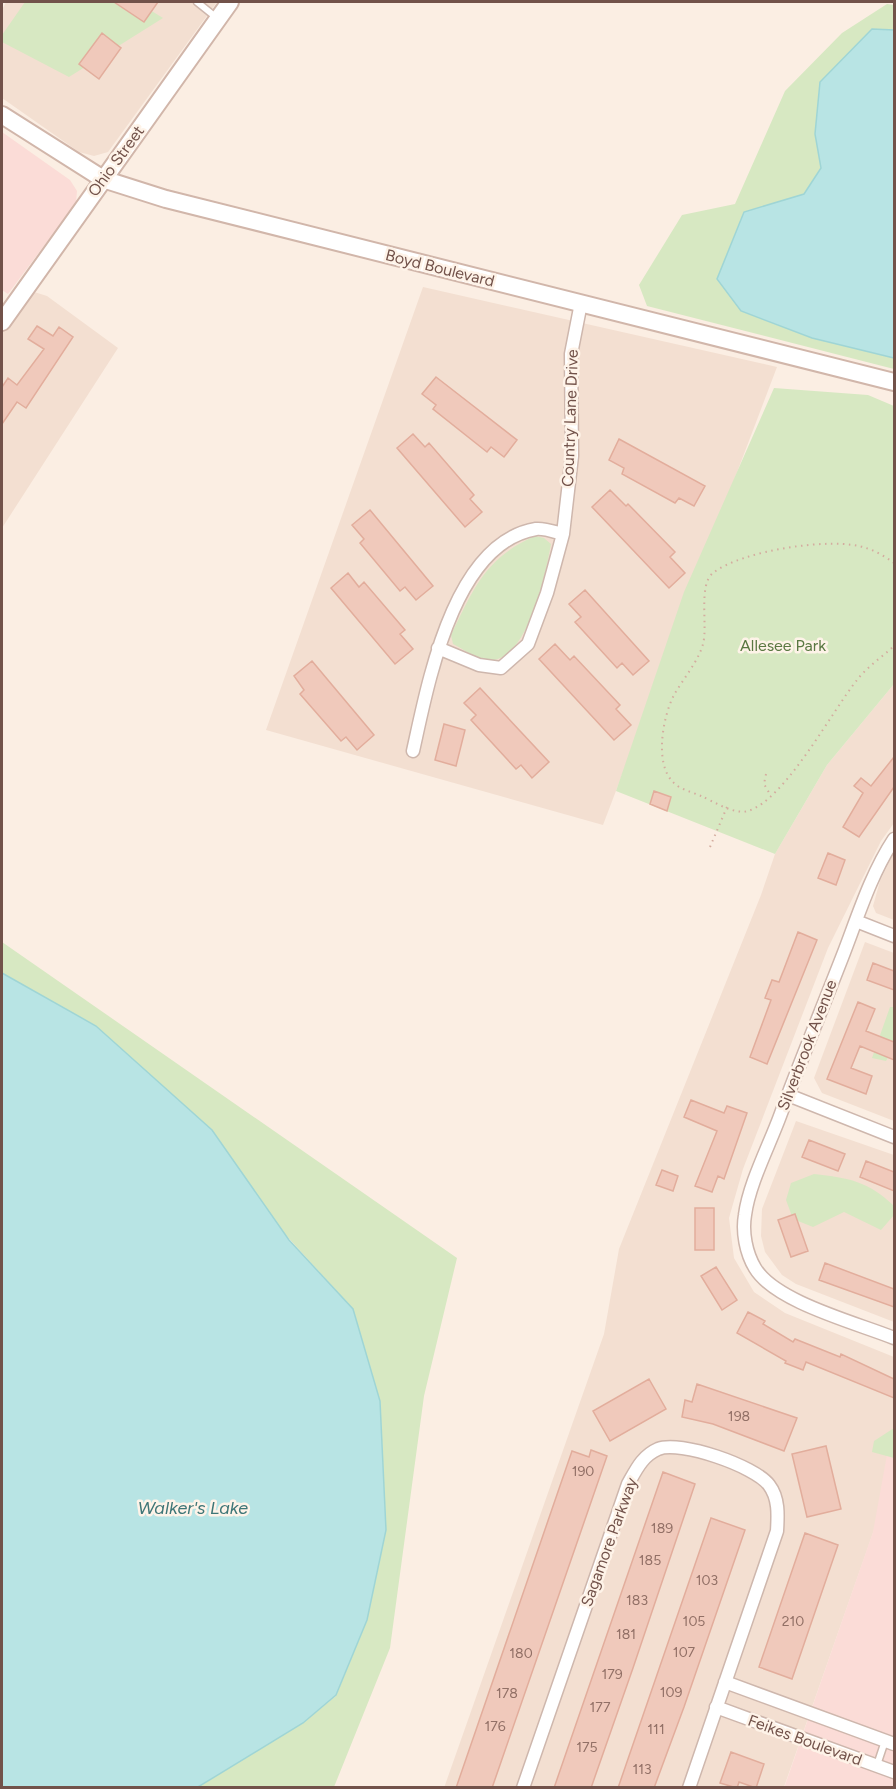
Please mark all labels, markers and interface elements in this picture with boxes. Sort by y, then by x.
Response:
street label: Ohio Street [84,122,148,200]
street label: Boyd Boulevard [384,245,496,291]
street label: Country Lane Drive [558,349,582,487]
park label: Allesee Park [740,636,826,655]
street label: Silverbrook Avenue [773,977,841,1113]
house number: 198 [728,1408,750,1425]
house number: 190 [572,1463,594,1480]
street label: Sagamore Parkway [577,1474,641,1609]
water label: Walker's Lake [138,1497,248,1519]
house number: 189 [651,1520,673,1537]
house number: 185 [639,1552,661,1569]
house number: 103 [696,1572,718,1589]
house number: 183 [626,1592,648,1609]
house number: 105 [683,1613,705,1630]
house number: 210 [782,1613,804,1630]
house number: 181 [616,1626,636,1643]
house number: 107 [673,1644,696,1661]
house number: 180 [509,1645,533,1662]
house number: 179 [601,1666,623,1683]
house number: 109 [660,1684,682,1701]
house number: 178 [496,1685,518,1702]
house number: 177 [590,1699,611,1716]
street label: Feikes Boulevard [745,1711,865,1769]
house number: 176 [484,1718,506,1735]
house number: 111 [647,1721,665,1738]
house number: 175 [576,1739,598,1756]
house number: 113 [632,1761,652,1778]

